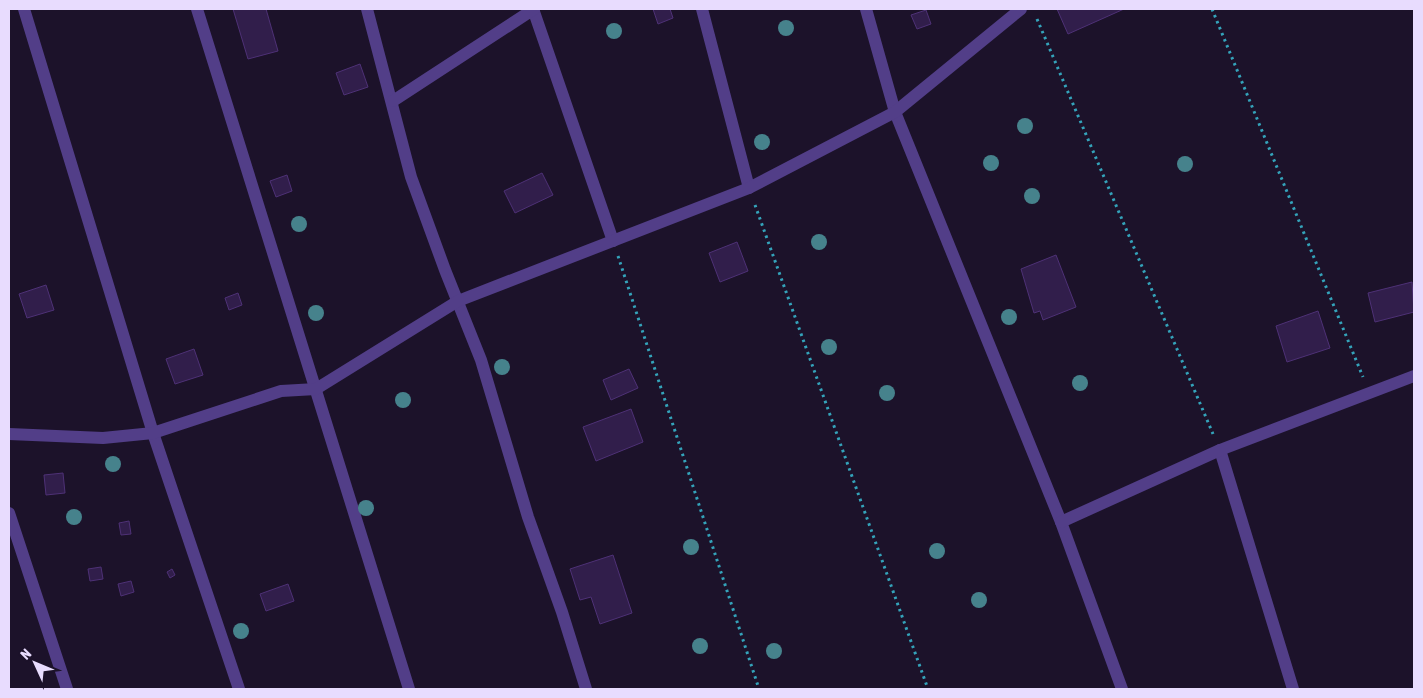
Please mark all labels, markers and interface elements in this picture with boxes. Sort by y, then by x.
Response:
north arrow [10,638,60,688]
text: N [17,645,34,662]

